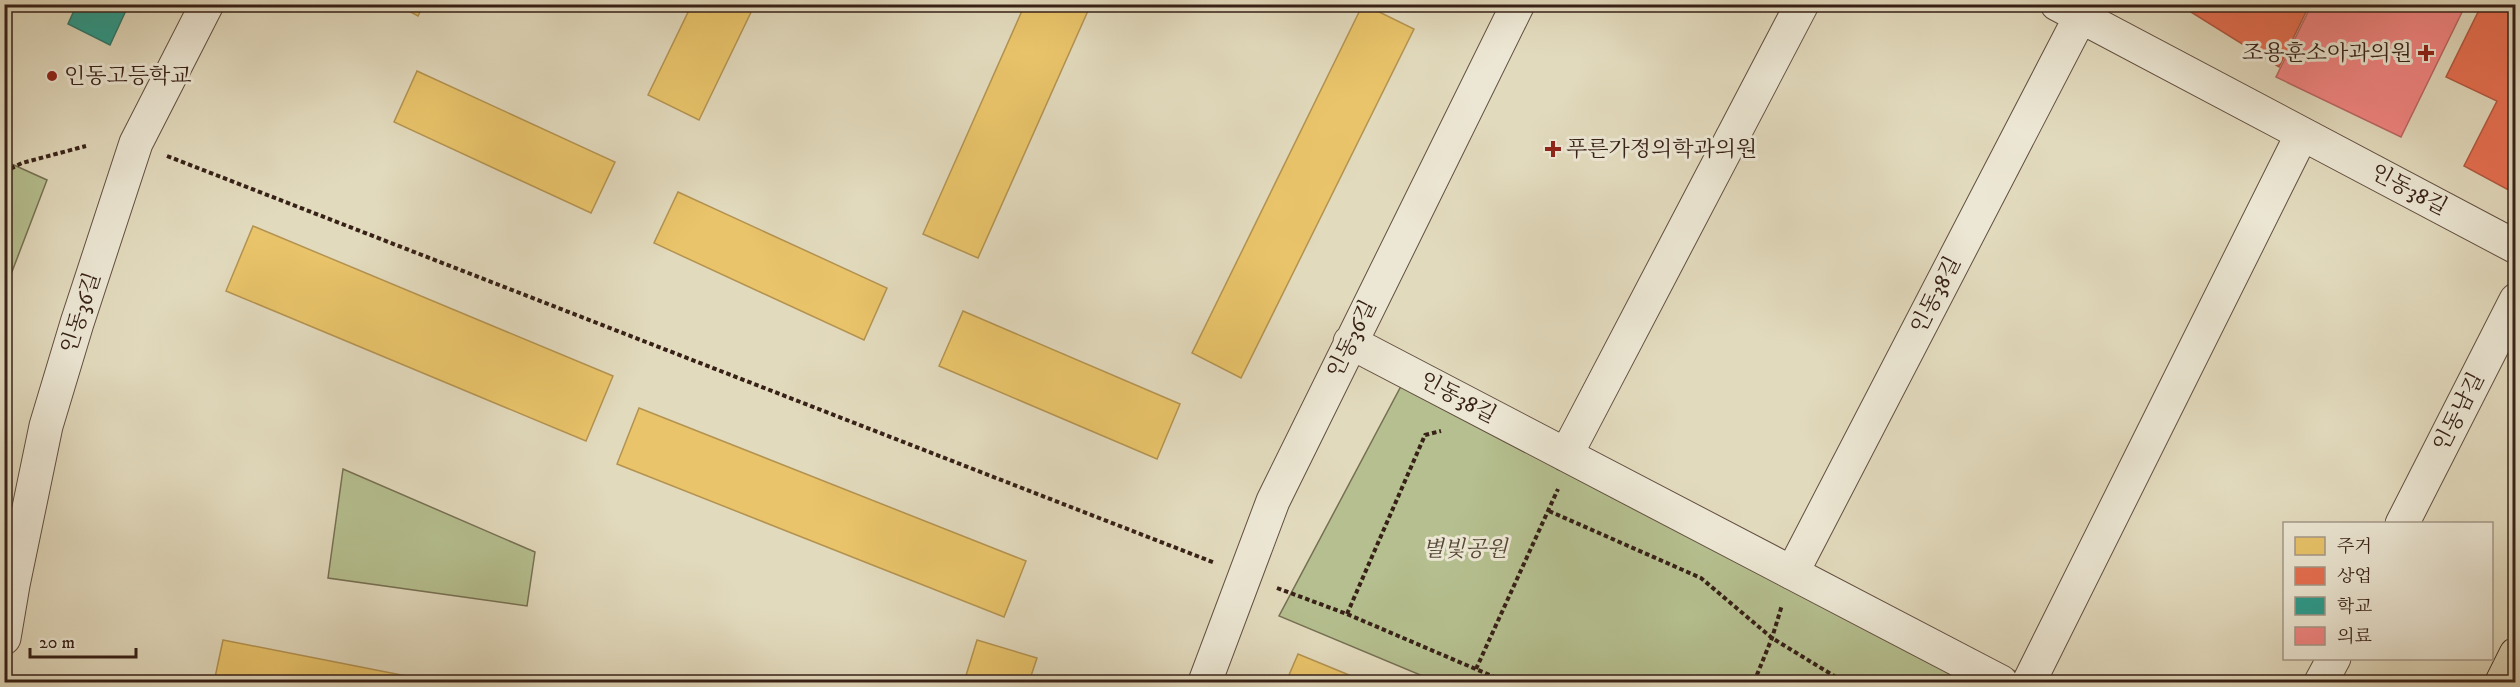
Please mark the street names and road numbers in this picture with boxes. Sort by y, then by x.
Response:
street label: 인동38길 [2366,159,2452,221]
street label: 인동38길 [1905,252,1967,338]
street label: 인동36길 [55,269,107,357]
street label: 인동36길 [1322,296,1382,382]
street label: 인동38길 [1415,367,1501,429]
street label: 인동남길 [2428,368,2490,456]

